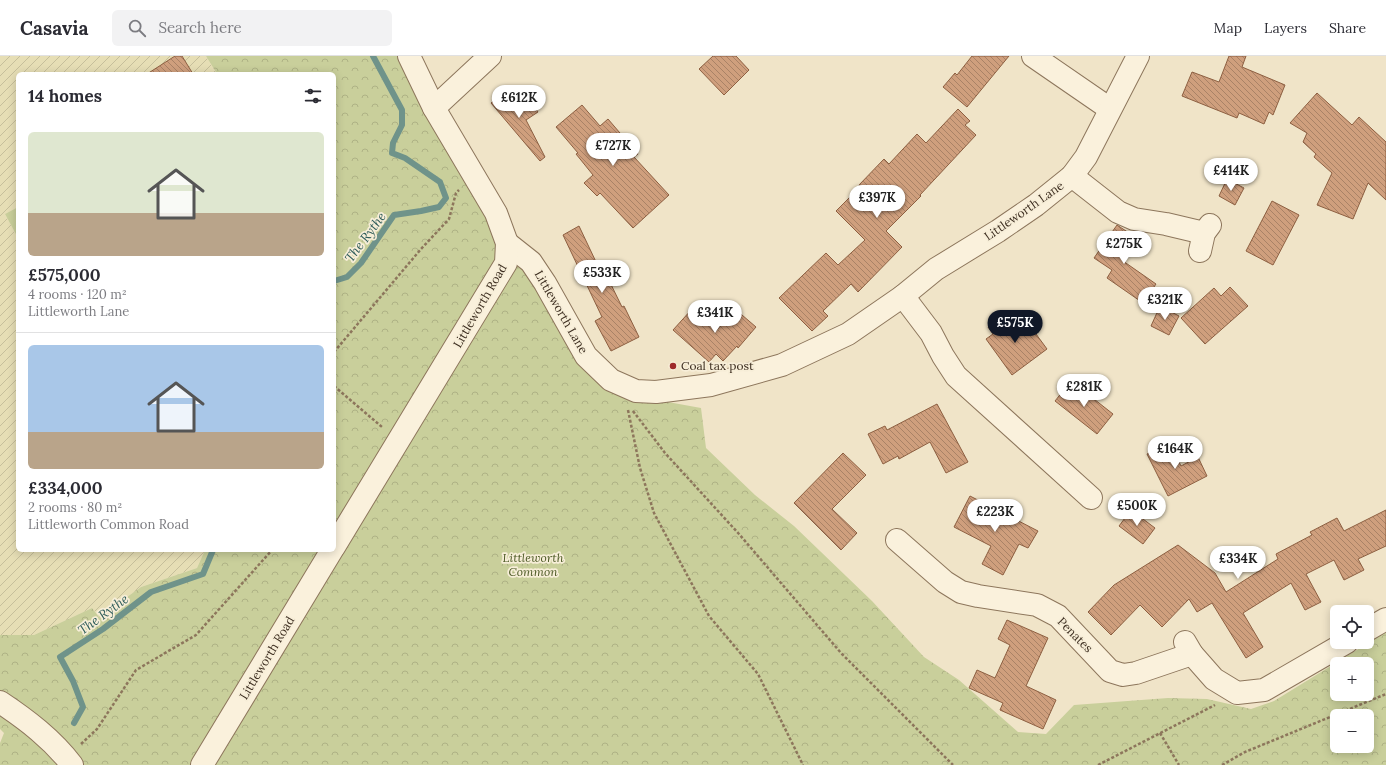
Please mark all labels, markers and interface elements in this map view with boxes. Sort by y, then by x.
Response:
search box [112,10,392,46]
text: Casavia [20,16,88,40]
icon: search [126,17,148,39]
text: Search here [158,18,242,37]
text: Map [1214,19,1242,37]
text: Layers [1264,19,1307,37]
text: Share [1329,19,1366,37]
text: 14 homes [28,85,102,107]
icon: filters [302,85,324,107]
pin: £612K [491,85,547,119]
text: £612K [501,89,537,106]
pin: £727K [585,133,641,167]
text: £727K [595,137,631,154]
icon: home [140,158,212,230]
pin: £414K [1203,158,1259,192]
text: £414K [1213,162,1249,179]
street label: Littleworth Lane [981,177,1067,244]
pin: £397K [849,185,905,219]
text: £397K [858,189,896,206]
water label: The Rythe [341,209,390,266]
pin: £275K [1096,231,1152,265]
text: £275K [1106,235,1142,252]
pin: £533K [574,260,630,294]
street label: Littleworth Road [450,261,510,350]
text: £575,000 [28,264,101,286]
text: £533K [583,264,621,281]
street label: Littleworth Lane [532,267,592,356]
text: 4 rooms · 120 m² [28,286,127,303]
pin: £321K [1137,287,1193,321]
text: £321K [1147,291,1183,308]
pin: £341K [687,300,743,334]
text: Littleworth Lane [28,303,129,320]
text: £341K [697,304,733,321]
pin: £575K [987,310,1043,344]
text: £575K [997,314,1033,331]
place label: Coal tax post [681,358,754,373]
marker: Coal tax post [668,361,678,371]
icon: home [140,371,212,443]
pin: £281K [1056,374,1112,408]
text: £281K [1066,378,1102,395]
pin: £164K [1147,436,1203,470]
text: £164K [1157,440,1193,457]
text: £334,000 [28,477,103,499]
pin: £500K [1109,493,1165,527]
text: £500K [1117,497,1157,514]
text: 2 rooms · 80 m² [28,499,122,516]
pin: £223K [967,499,1023,533]
text: £223K [976,503,1014,520]
text: Littleworth Common Road [28,516,189,533]
pin: £334K [1210,546,1266,580]
park label: Littleworth Common [502,550,564,579]
text: £334K [1219,550,1257,567]
water label: The Rythe [75,590,132,638]
map controls [1330,605,1374,753]
button: locate [1330,605,1374,649]
street label: Littleworth Road [236,613,297,702]
street label: Penates [1055,614,1096,656]
button: + [1330,657,1374,701]
button: − [1330,709,1374,753]

